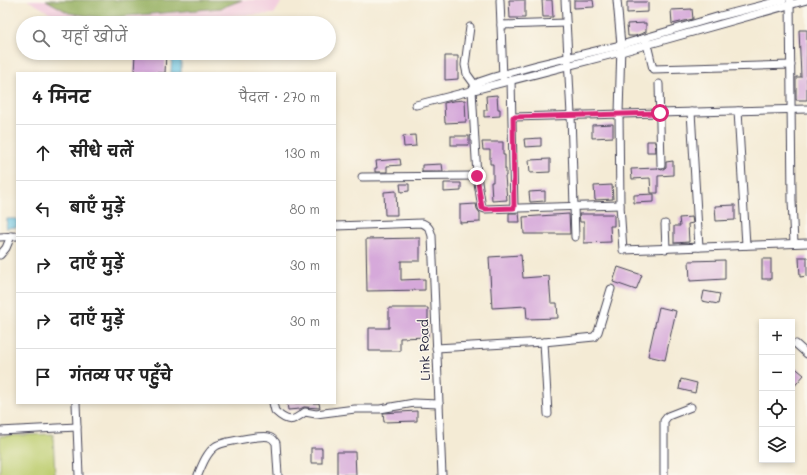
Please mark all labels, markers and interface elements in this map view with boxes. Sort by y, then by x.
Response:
search box [16,16,336,60]
text: यहाँ खोजें [62,26,127,46]
icon: search [30,27,52,49]
text: 4 मिनट [32,85,90,107]
text: पैदल · 270 m [239,88,320,105]
route start [651,104,669,122]
text: सीधे चलें [70,141,133,161]
icon: ahead [32,142,54,164]
text: 130 m [284,144,320,161]
route end [468,167,486,185]
text: बाएँ मुड़ें [70,197,124,217]
icon: left [32,198,54,220]
text: 80 m [290,200,320,217]
text: दाएँ मुड़ें [70,253,124,273]
icon: right [32,254,54,276]
text: 30 m [290,256,320,273]
text: दाएँ मुड़ें [70,309,124,329]
icon: right [32,310,54,332]
text: 30 m [290,312,320,329]
street label: Link Road [414,319,433,381]
map controls [759,319,795,463]
button: + [759,319,795,355]
button: − [759,355,795,391]
text: गंतव्य पर पहुँचे [70,365,172,385]
icon: arrive [32,366,54,388]
button: locate [759,391,795,427]
button: layers [759,427,795,463]

